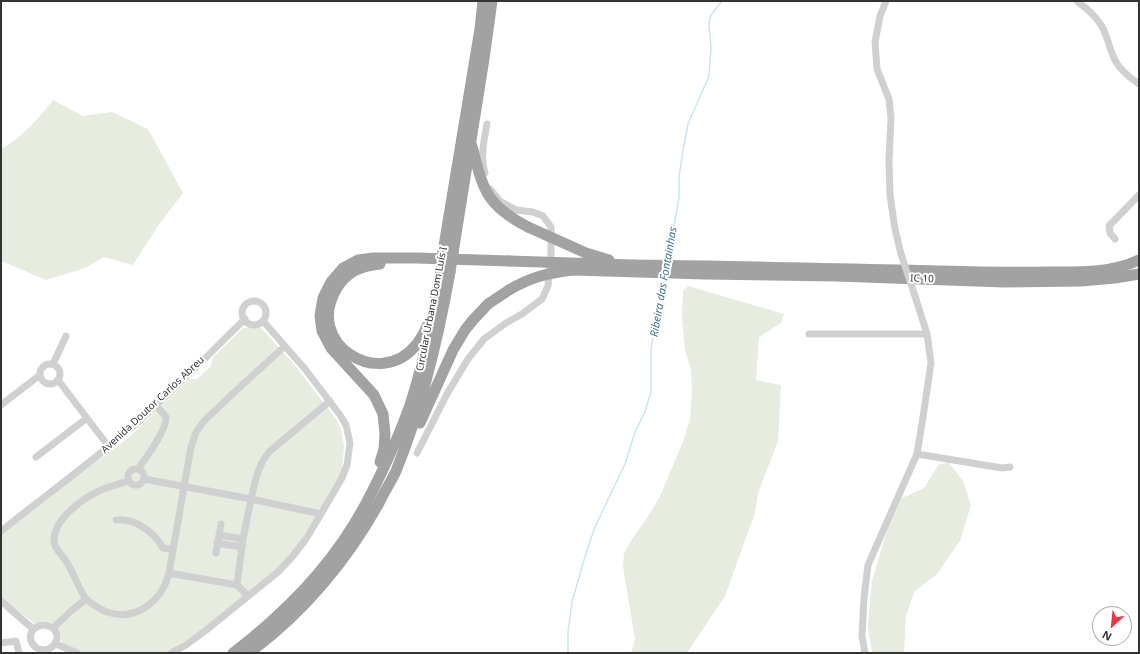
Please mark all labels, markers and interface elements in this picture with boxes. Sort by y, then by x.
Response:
water label: Ribeira das Fontainhas [648,226,680,338]
street label: Circular Urbana Dom Luís I [414,246,450,372]
street label: IC 10 [910,273,934,285]
street label: Avenida Doutor Carlos Abreu [99,354,207,456]
north arrow [1092,606,1132,646]
text: N [1099,628,1114,645]

